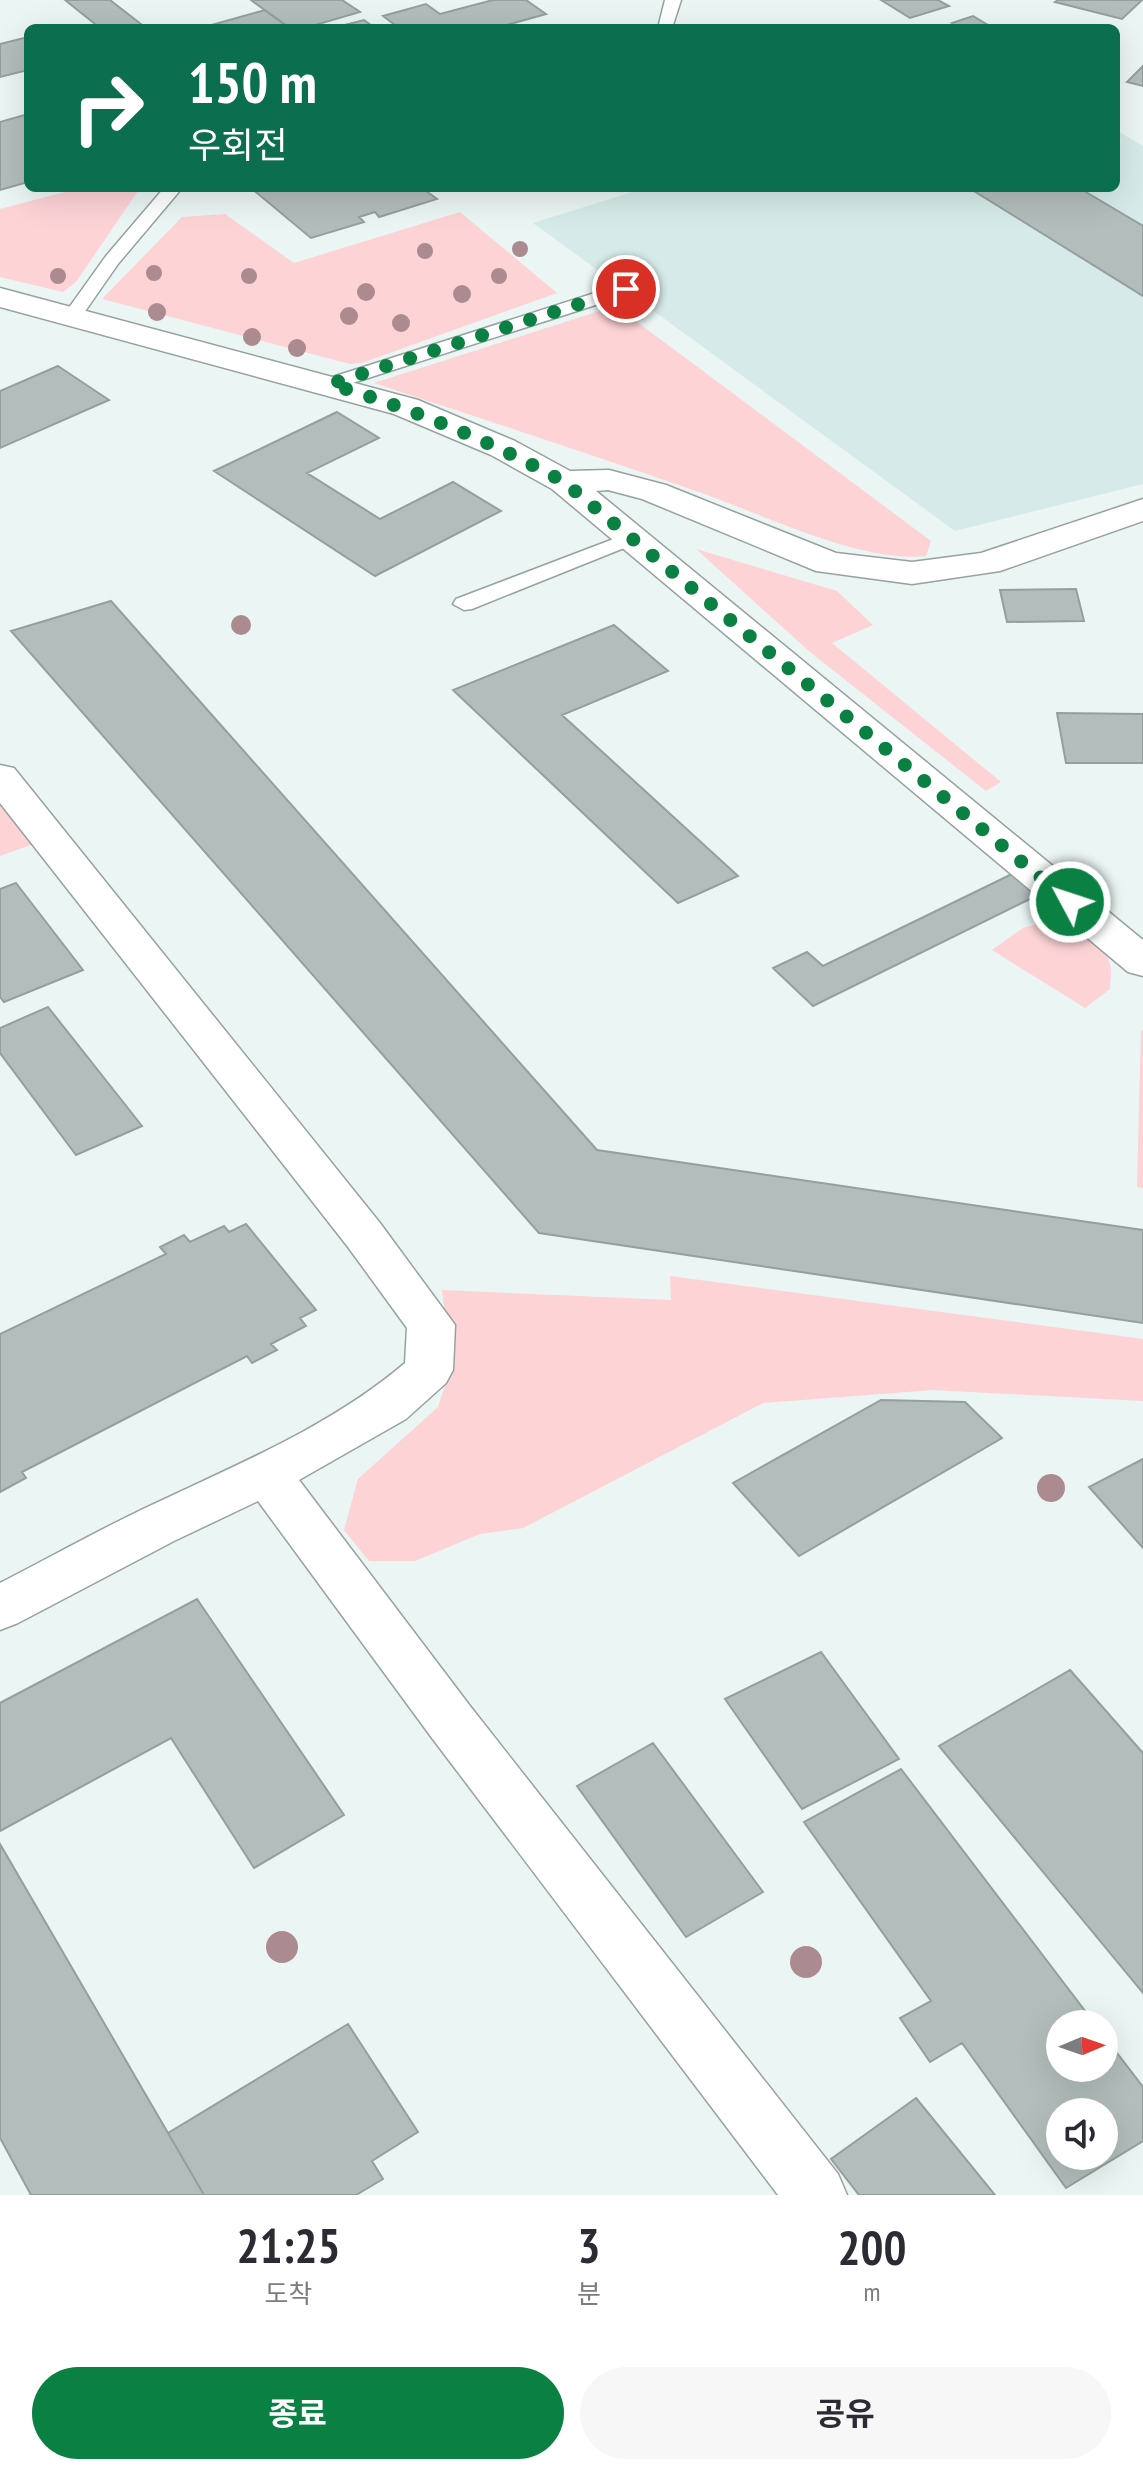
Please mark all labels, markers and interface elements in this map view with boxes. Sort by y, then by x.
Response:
text: 150 m [188,46,317,118]
icon: right [56,56,160,160]
text: 우회전 [188,121,287,168]
pin [592,255,660,323]
icon: arrive [604,267,648,311]
position arrow [1028,860,1112,944]
north arrow [1046,2010,1118,2082]
map controls [1046,2010,1118,2170]
button: sound [1046,2098,1118,2170]
text: 21:25 [237,2214,340,2276]
text: 3 [578,2214,600,2276]
text: 200 [838,2216,906,2278]
text: m [863,2275,880,2308]
text: 도착 [265,2277,312,2310]
text: 분 [577,2277,601,2310]
button: 종료 [32,2367,564,2459]
button: 공유 [580,2367,1111,2459]

